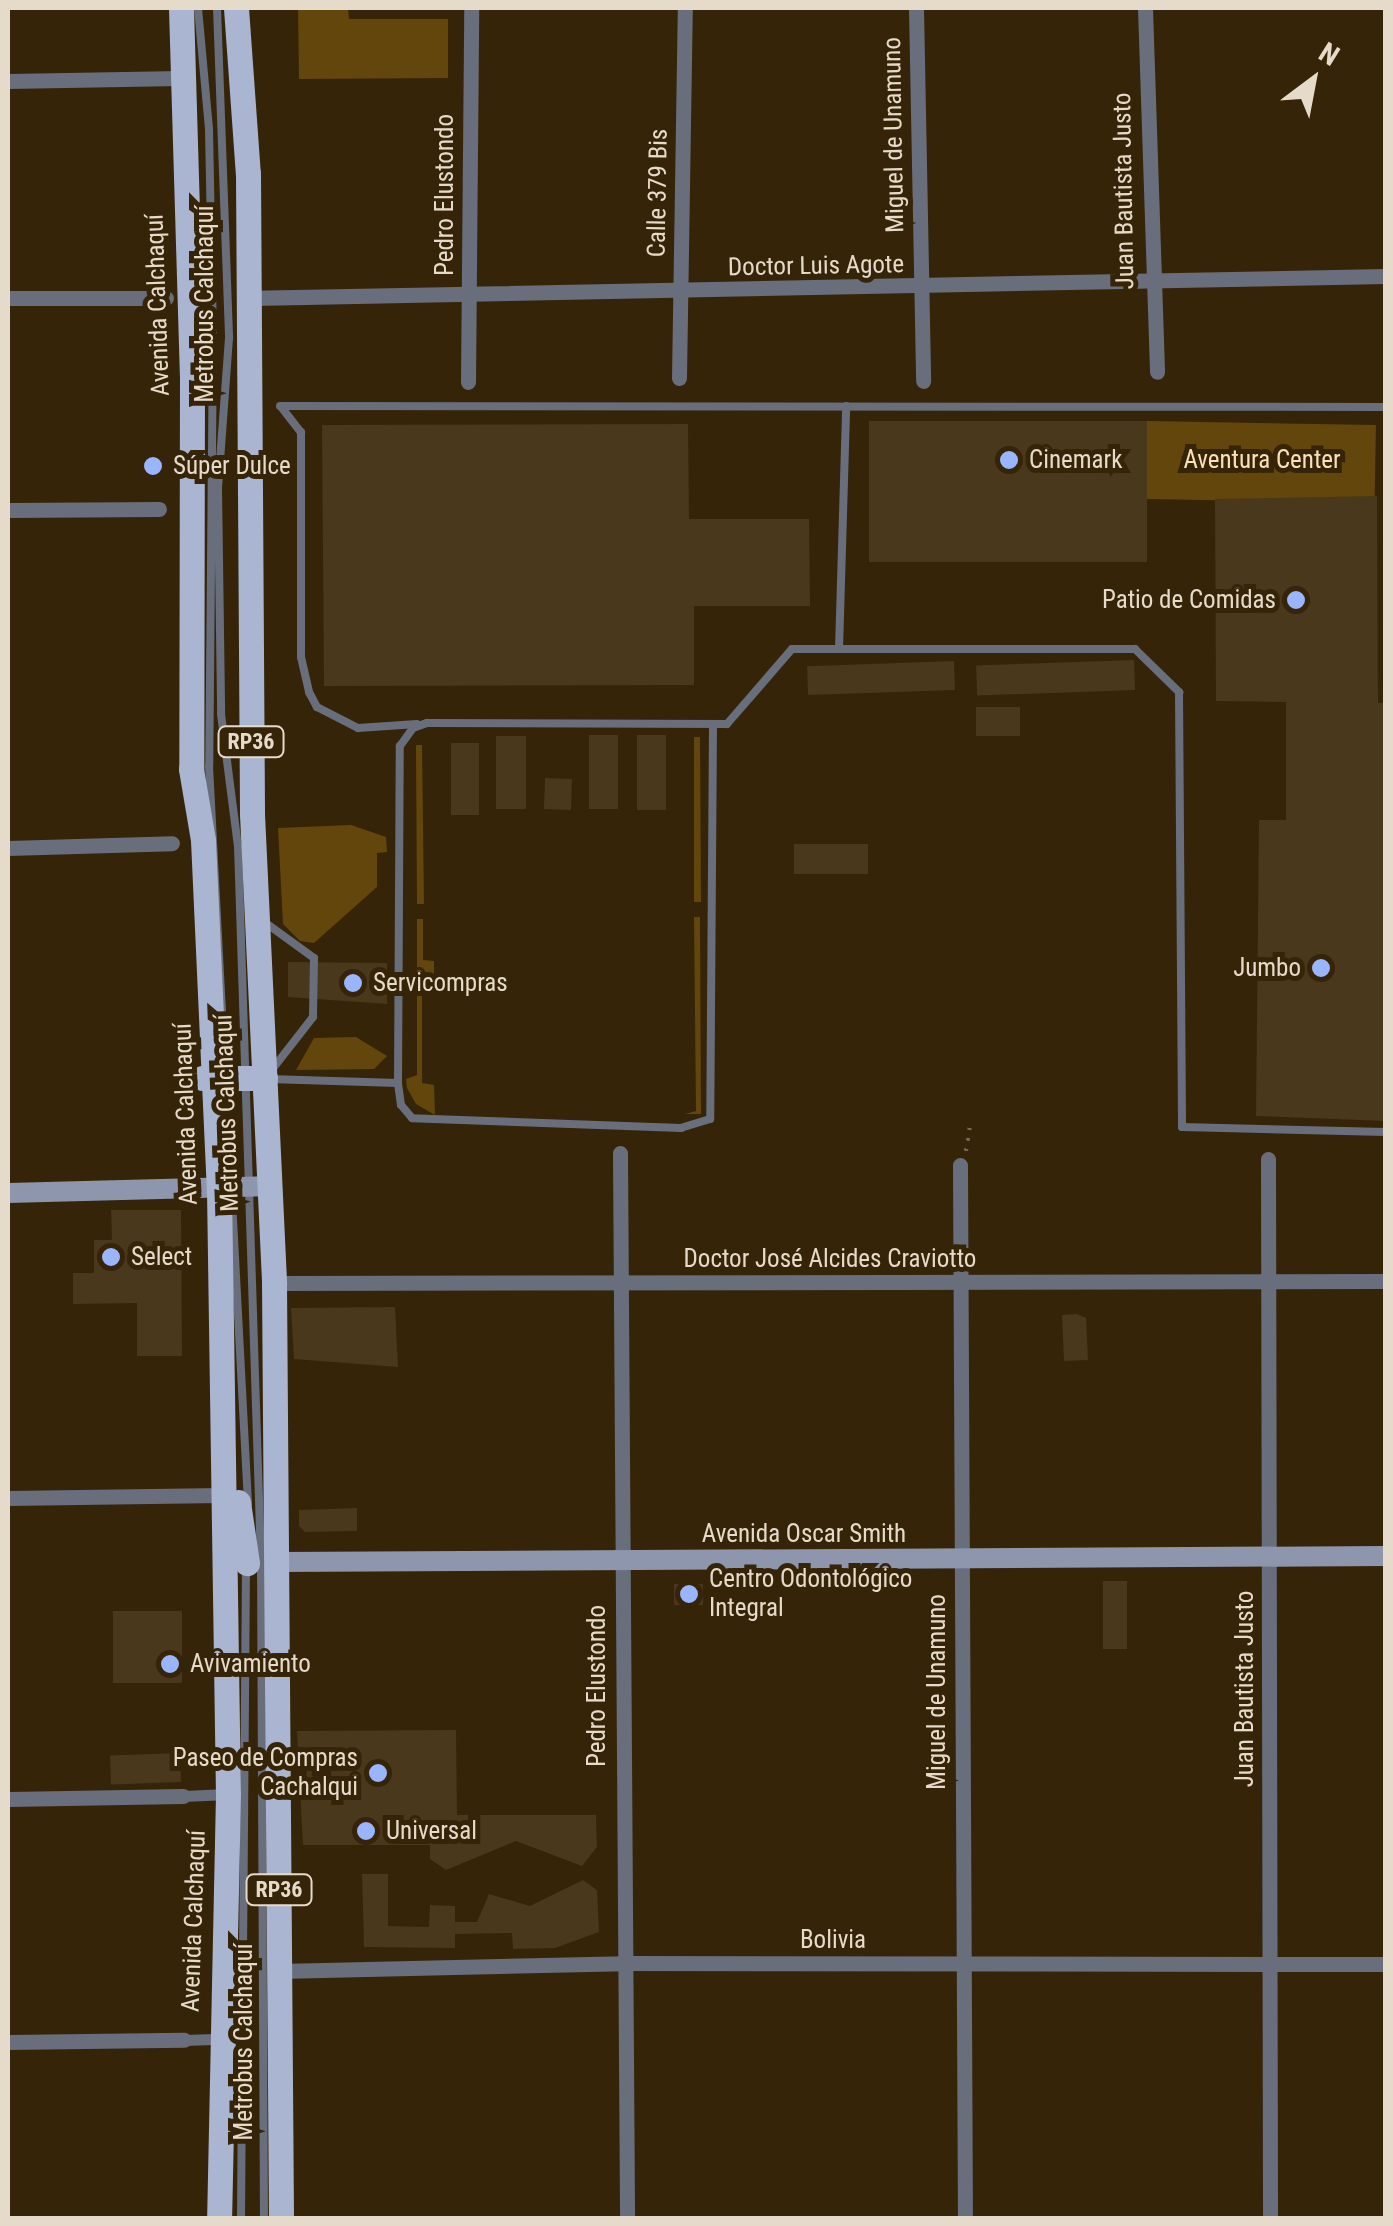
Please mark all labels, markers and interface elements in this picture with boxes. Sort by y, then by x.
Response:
north arrow [1263,30,1363,130]
text: N [1313,36,1345,73]
street label: Miguel de Unamuno [877,37,911,233]
street label: Juan Bautista Justo [1107,92,1141,290]
street label: Pedro Elustondo [430,114,460,276]
street label: Calle 379 Bis [642,128,674,258]
street label: Metrobus Calchaquí [190,205,220,403]
street label: Avenida Calchaquí [140,214,176,396]
street label: Doctor Luis Agote [728,249,904,283]
place label: Cinemark [1029,445,1122,475]
park label: Aventura Center [1183,445,1341,475]
marker: Cinemark [998,449,1020,471]
place label: Súper Dulce [173,451,291,481]
marker: Súper Dulce [142,455,164,477]
place label: Patio de Comidas [1102,585,1276,615]
marker: Patio de Comidas [1285,589,1307,611]
road number: RP36 [216,725,286,759]
place label: Jumbo [1233,953,1301,983]
marker: Jumbo [1310,957,1332,979]
place label: Servicompras [373,968,508,998]
marker: Servicompras [342,972,364,994]
street label: Metrobus Calchaquí [209,1014,245,1212]
street label: Avenida Calchaquí [168,1023,204,1205]
place label: Select [131,1242,192,1272]
street label: Doctor José Alcides Craviotto [684,1244,976,1274]
marker: Select [100,1246,122,1268]
street label: Avenida Oscar Smith [702,1519,906,1549]
place label: Centro Odontológico Integral [709,1565,912,1624]
marker: Centro Odontológico Integral [678,1583,700,1605]
street label: Juan Bautista Justo [1230,1591,1260,1787]
street label: Miguel de Unamuno [922,1594,952,1790]
street label: Pedro Elustondo [582,1605,612,1767]
place label: Avivamiento [190,1649,311,1679]
marker: Avivamiento [159,1653,181,1675]
place label: Paseo de Compras Cachalqui [173,1744,358,1803]
marker: Paseo de Compras Cachalqui [367,1762,389,1784]
place label: Universal [386,1816,477,1846]
marker: Universal [355,1820,377,1842]
street label: Avenida Calchaquí [176,1830,212,2012]
road number: RP36 [244,1873,314,1907]
street label: Bolivia [800,1925,866,1955]
street label: Metrobus Calchaquí [229,1943,259,2141]

